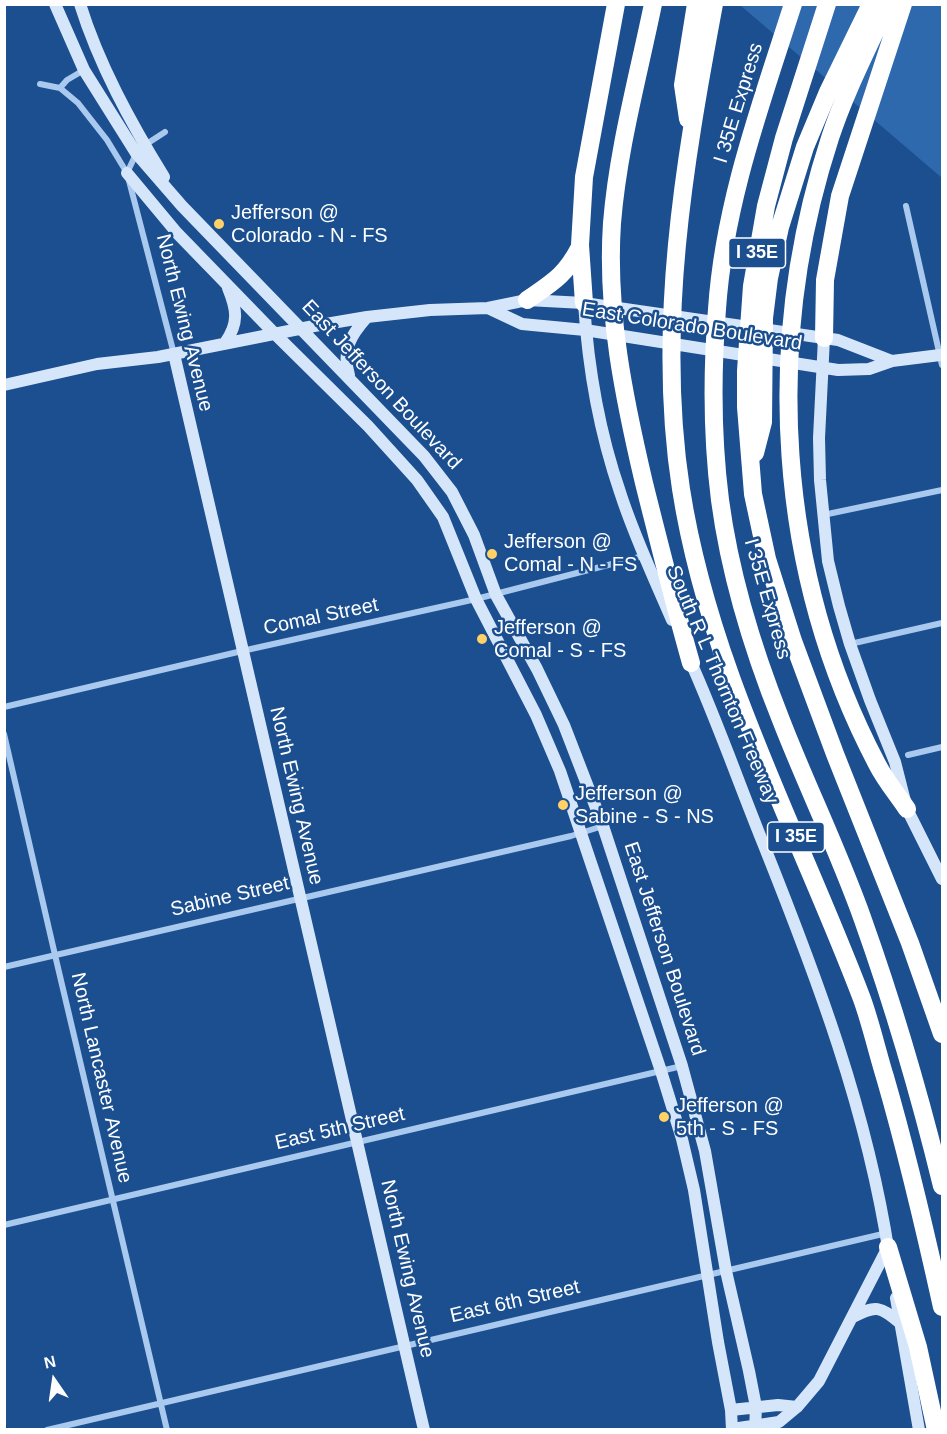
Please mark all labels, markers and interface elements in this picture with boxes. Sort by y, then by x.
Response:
street label: I 35E Express [709,40,769,166]
place label: Jefferson @ Colorado - N - FS [231,201,388,248]
marker: Jefferson @ Colorado - N - FS [212,217,226,231]
street label: North Ewing Avenue [150,232,218,414]
road number: I 35E [728,238,786,268]
street label: East Jefferson Boulevard [296,295,466,475]
street label: East Colorado Boulevard [580,298,804,356]
place label: Jefferson @ Comal - N - FS [504,530,637,577]
street label: I 35E Express [738,536,796,662]
marker: Jefferson @ Comal - N - FS [485,547,499,561]
street label: South R L Thornton Freeway [661,562,783,808]
street label: Comal Street [261,593,381,641]
place label: Jefferson @ Comal - S - FS [494,616,626,663]
marker: Jefferson @ Comal - S - FS [475,632,489,646]
street label: North Ewing Avenue [264,705,328,887]
place label: Jefferson @ Sabine - S - NS [575,782,714,829]
marker: Jefferson @ Sabine - S - NS [556,798,570,812]
road number: I 35E [768,822,824,852]
street label: East Jefferson Boulevard [618,839,710,1059]
street label: Sabine Street [168,872,292,922]
street label: North Lancaster Avenue [65,970,137,1186]
place label: Jefferson @ 5th - S - FS [676,1094,784,1141]
street label: East 5th Street [273,1102,407,1156]
marker: Jefferson @ 5th - S - FS [657,1110,671,1124]
street label: North Ewing Avenue [375,1178,439,1360]
street label: East 6th Street [448,1275,582,1329]
north arrow [24,1350,84,1410]
text: N [42,1352,57,1372]

